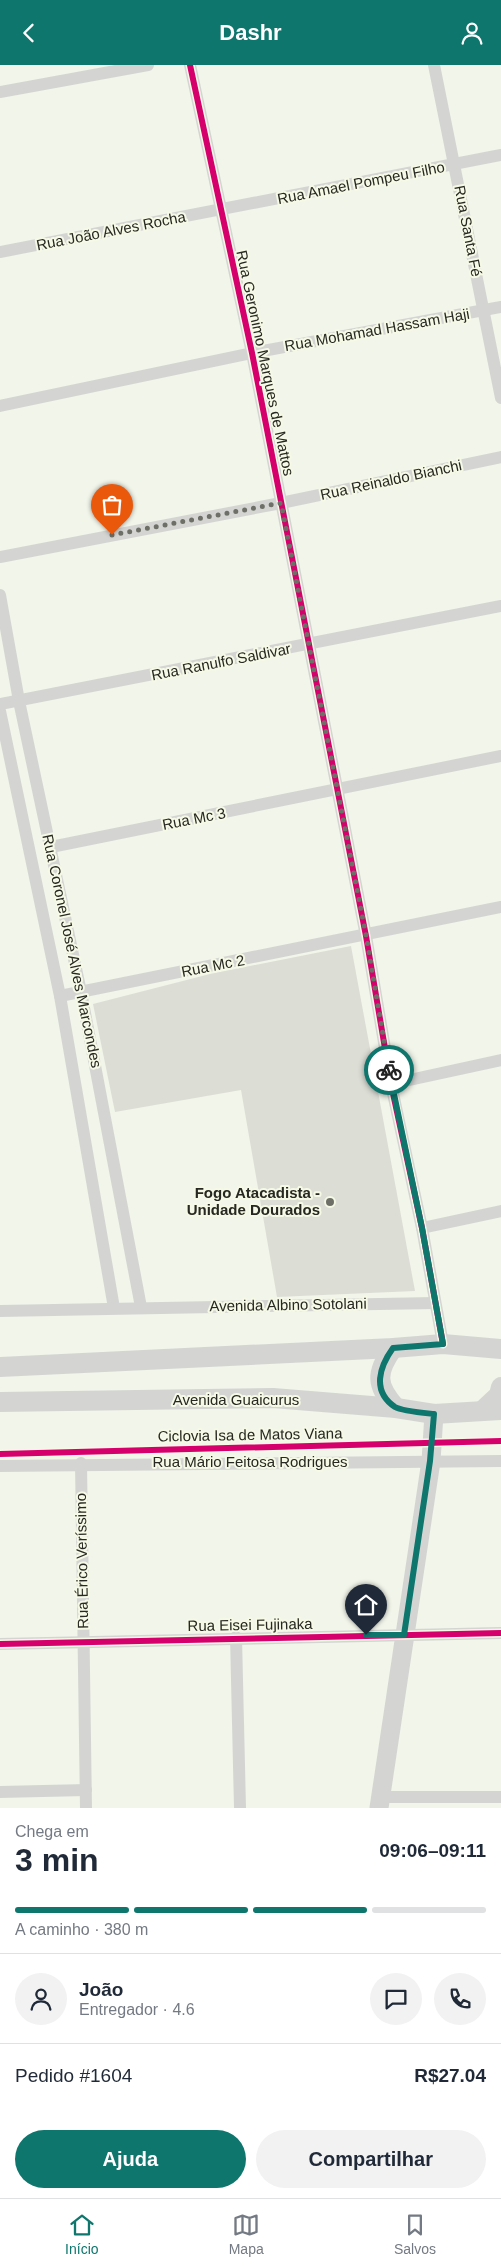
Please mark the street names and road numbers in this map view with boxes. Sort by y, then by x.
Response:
street label: Rua Amael Pompeu Filho [276,158,446,207]
street label: Rua Santa Fé [451,184,486,278]
street label: Rua João Alves Rocha [35,208,188,253]
street label: Rua Geronimo Marques de Mattos [233,249,298,477]
street label: Rua Mohamad Hassam Haji [283,305,471,354]
street label: Rua Reinaldo Bianchi [319,456,463,503]
street label: Rua Ranulfo Saldivar [150,640,292,683]
street label: Rua Mc 3 [161,804,227,833]
street label: Rua Coronel José Alves Marcondes [39,832,106,1069]
street label: Rua Mc 2 [180,951,246,980]
street label: Avenida Albino Sotolani [209,1295,367,1314]
street label: Avenida Guaicurus [173,1391,299,1408]
street label: Ciclovia Isa de Matos Viana [157,1424,343,1445]
street label: Rua Mário Feitosa Rodrigues [152,1453,348,1470]
street label: Rua Érico Veríssimo [72,1493,91,1629]
street label: Rua Eisei Fujinaka [187,1615,313,1634]

